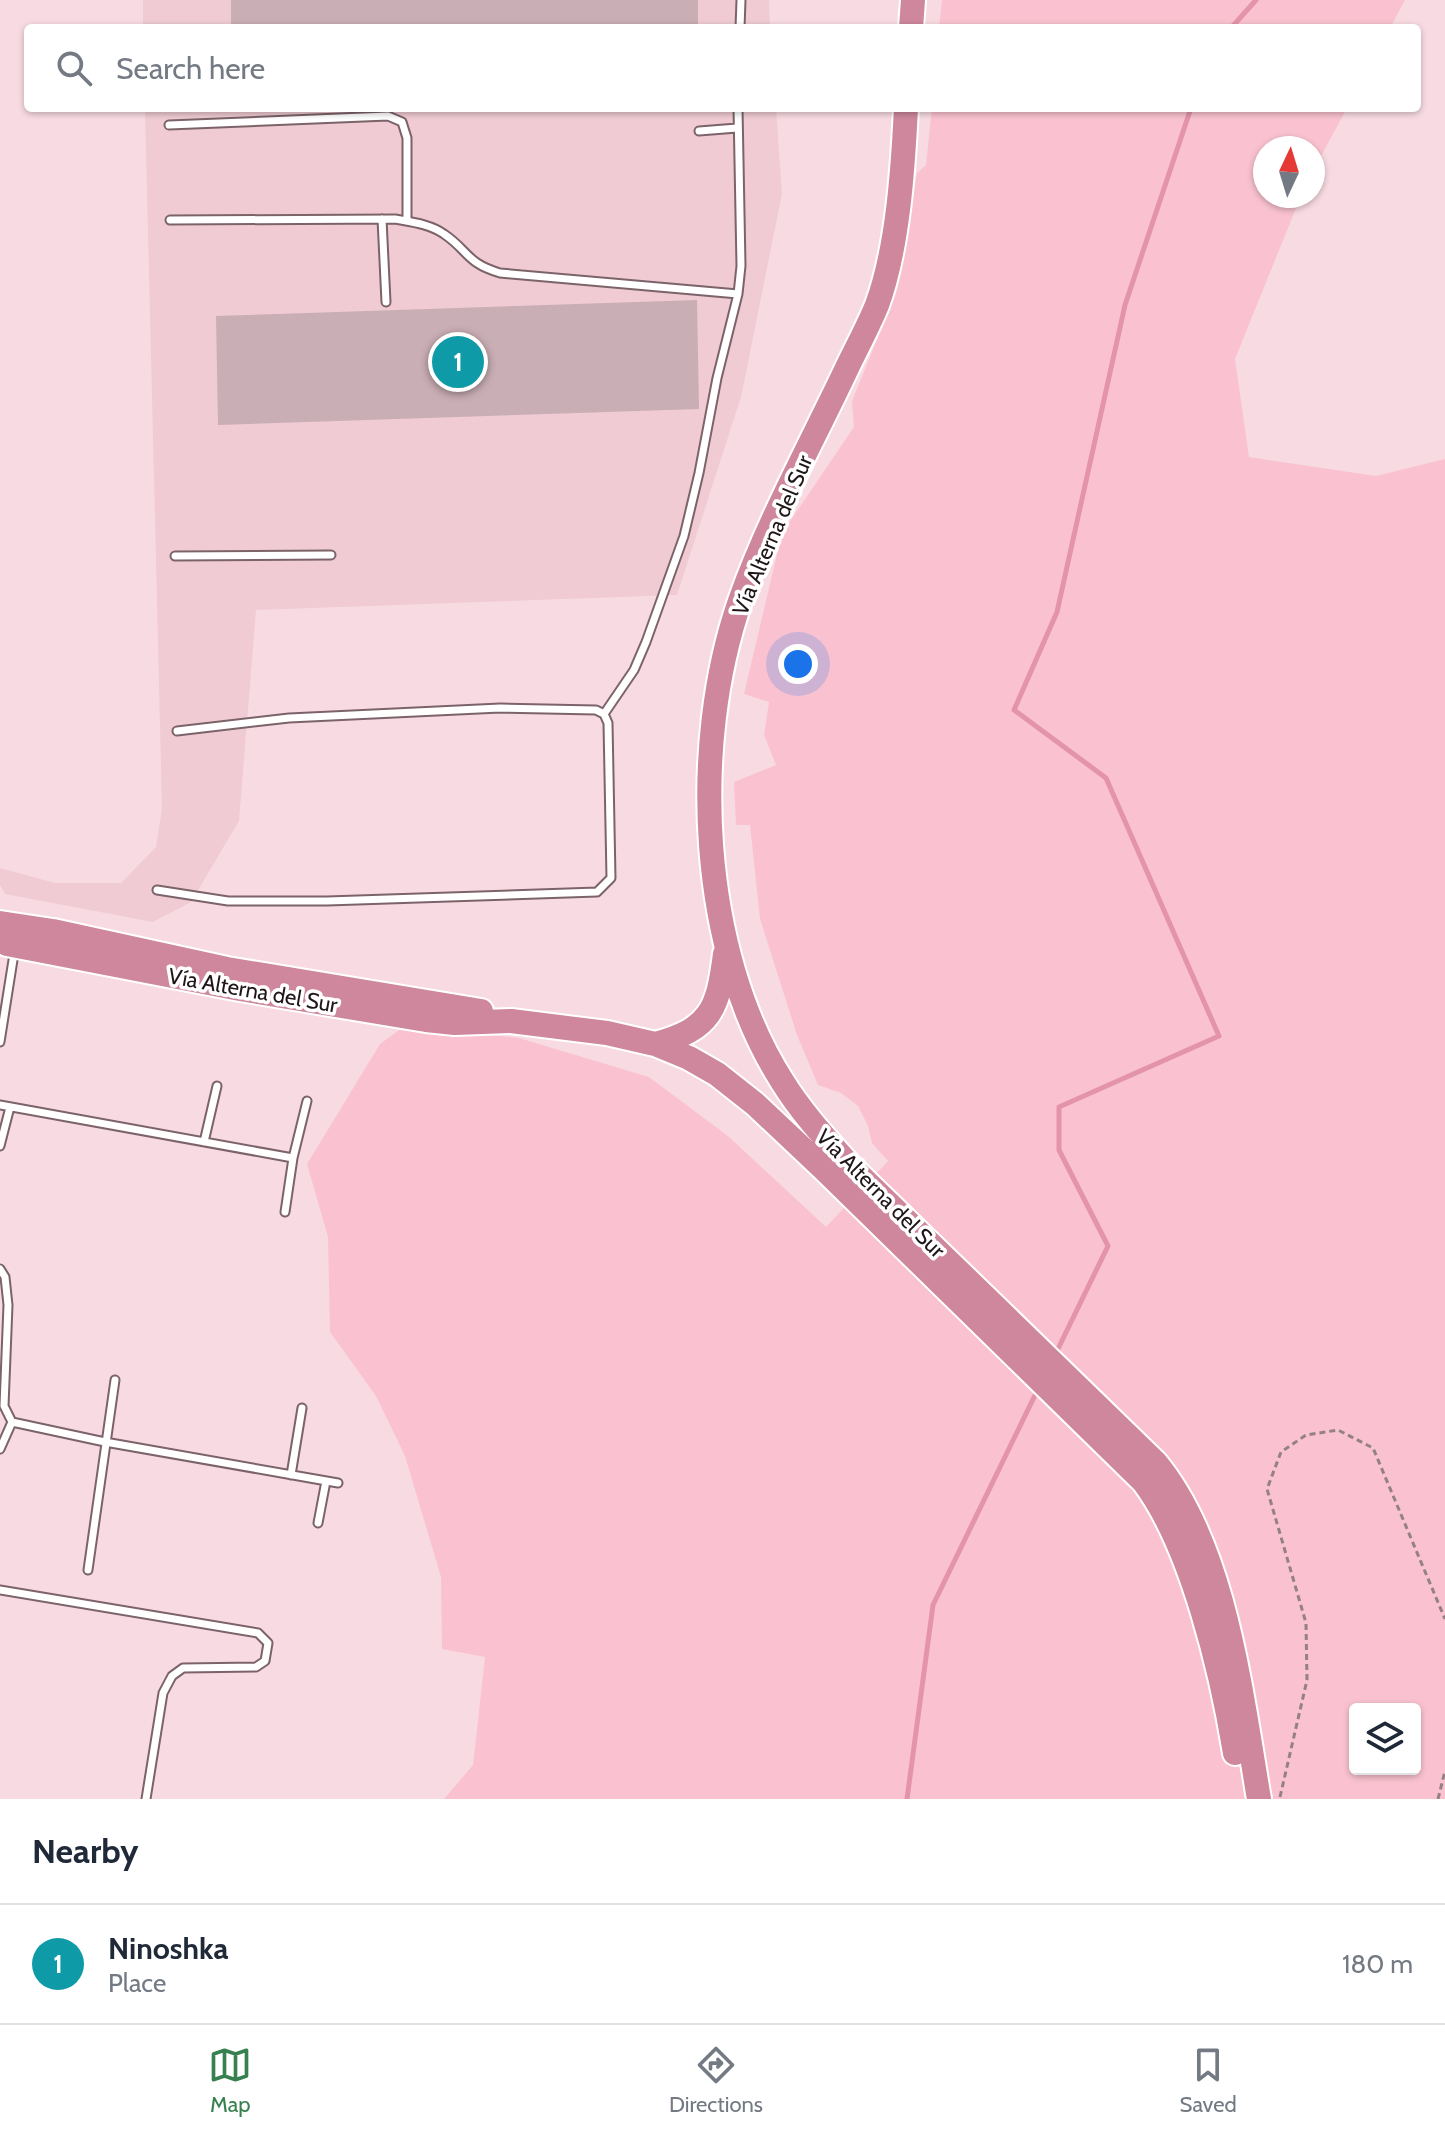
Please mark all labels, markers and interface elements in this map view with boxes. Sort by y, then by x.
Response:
search box [24,24,1421,112]
icon: search [52,46,96,90]
text: Search here [116,50,265,87]
north arrow [1253,136,1325,208]
pin: 1 [432,332,484,392]
street label: Vía Alterna del Sur [727,451,818,619]
your location [778,644,818,684]
street label: Vía Alterna del Sur [166,962,340,1019]
street label: Vía Alterna del Sur [811,1123,951,1263]
map controls [1349,1703,1421,1775]
button: layers [1349,1703,1421,1775]
text: Nearby [32,1830,139,1872]
text: Ninoshka [108,1930,228,1967]
text: 1 [53,1948,63,1980]
text: 180 m [1342,1948,1413,1980]
text: Place [108,1967,166,1999]
tab: Map [208,2043,252,2118]
tab: Directions [669,2043,763,2118]
tab: Saved [1180,2043,1237,2118]

